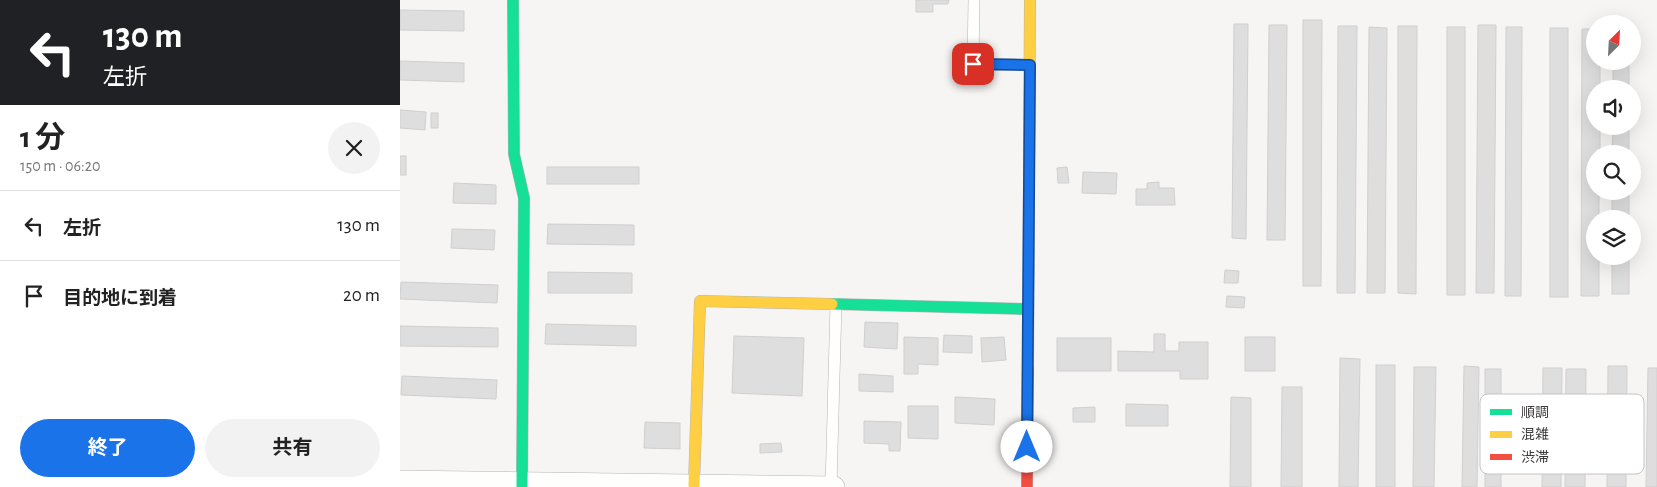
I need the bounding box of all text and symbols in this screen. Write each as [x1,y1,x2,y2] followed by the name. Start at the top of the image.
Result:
[1586,15,1641,70] north arrow
[1586,15,1641,265] map controls
[103,19,182,54] text: 130 m
[20,20,85,85] icon: left
[952,43,994,85] pin
[959,50,987,78] icon: arrive
[103,66,147,88] text: 左折
[1586,80,1641,135] button: sound
[328,122,380,174] button: close
[20,123,65,153] text: 1 分
[1586,145,1641,200] button: search
[20,158,100,174] text: 150 m · 06:20
[1586,210,1641,265] button: layers
[20,212,48,240] icon: left
[337,216,380,235] text: 130 m
[63,219,101,238] text: 左折
[20,282,48,310] icon: arrive
[343,286,380,305] text: 20 m
[63,289,177,308] text: 目的地に到着
[1480,394,1644,474] legend
[1521,406,1549,420] text: 順調
[20,419,195,477] button: 終了
[205,419,380,477] button: 共有
[1000,420,1052,472] position arrow
[1521,426,1549,442] text: 混雑
[1521,450,1549,465] text: 渋滞

